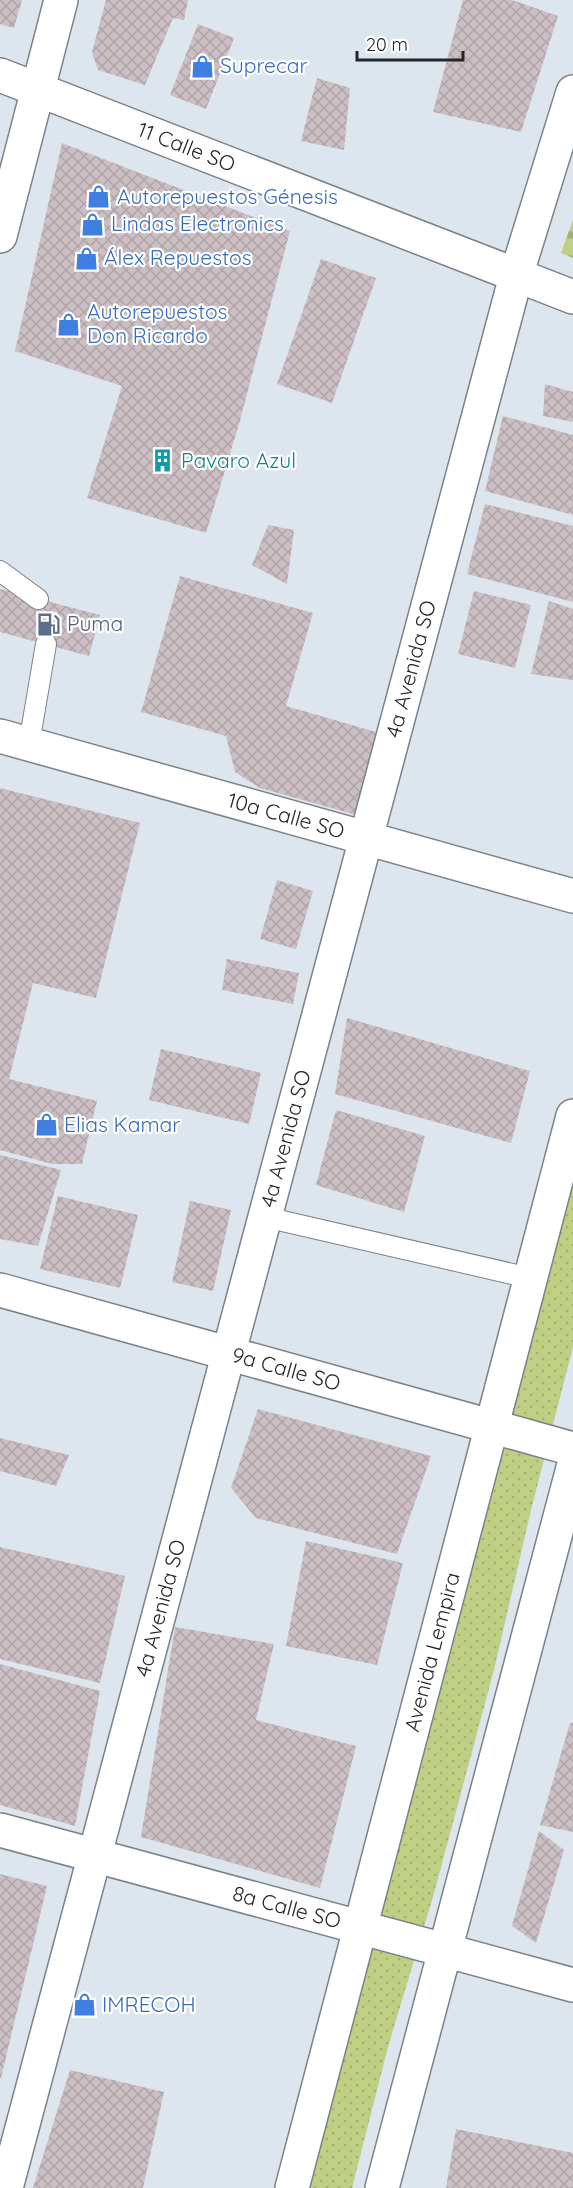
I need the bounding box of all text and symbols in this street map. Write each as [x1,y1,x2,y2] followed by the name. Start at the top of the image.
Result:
[357,24,464,62] scale bar
[366,33,408,56] text: 20 m
[220,52,308,78] place label: Suprecar
[189,53,215,79] shop icon: Suprecar
[134,116,239,177] street label: 11 Calle SO
[117,183,338,209] place label: Autorepuestos Génesis
[86,184,112,210] shop icon: Autorepuestos Génesis
[111,210,284,236] place label: Lindas Electronics
[80,211,106,237] shop icon: Lindas Electronics
[104,244,252,270] place label: Álex Repuestos
[73,245,99,271] shop icon: Álex Repuestos
[87,298,227,348] place label: Autorepuestos Don Ricardo
[56,311,82,337] shop icon: Autorepuestos Don Ricardo
[181,447,296,473] place label: Pavaro Azul
[150,448,176,474] building icon: Pavaro Azul
[379,597,441,740] street label: 4a Avenida SO
[67,610,123,636] place label: Puma
[36,611,62,637] fuel station icon: Puma
[225,786,348,844] street label: 10a Calle SO
[254,1067,316,1210] street label: 4a Avenida SO
[64,1111,180,1137] place label: Elias Kamar
[33,1112,59,1138] shop icon: Elias Kamar
[229,1341,344,1396] street label: 9a Calle SO
[129,1536,190,1680] street label: 4a Avenida SO
[398,1569,465,1734] street label: Avenida Lempira
[230,1880,344,1934] street label: 8a Calle SO
[102,1991,196,2017] place label: IMRECOH
[71,1992,97,2018] shop icon: IMRECOH

